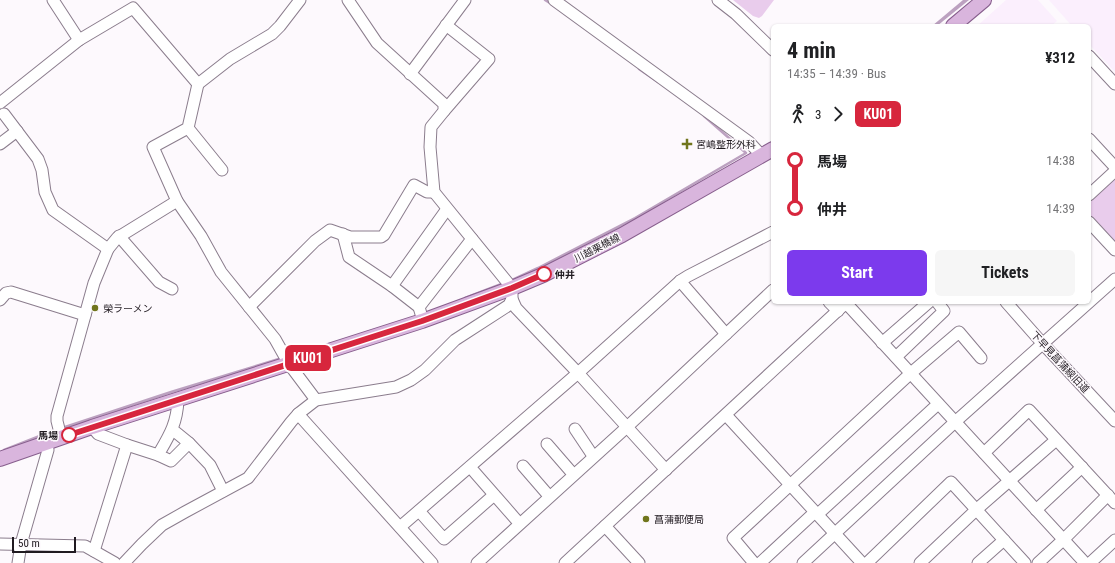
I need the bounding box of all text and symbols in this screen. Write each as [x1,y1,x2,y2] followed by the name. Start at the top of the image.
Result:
[787,38,836,63] text: 4 min
[1045,49,1075,67] text: ¥312
[787,66,886,81] text: 14:35 – 14:39 · Bus
[787,103,809,125] icon: walk
[827,103,849,125] icon: forward
[863,106,893,122] text: KU01
[815,107,821,122] text: 3
[681,138,693,150] marker: 宮嶋整形外科
[696,139,756,150] place label: 宮嶋整形外科
[817,153,847,171] text: 馬場
[1046,153,1075,168] text: 14:38
[817,201,847,219] text: 仲井
[1046,201,1075,216] text: 14:39
[572,232,622,264] street label: 川越栗橋線
[787,250,927,296] button: Start
[935,250,1075,296] button: Tickets
[536,266,552,282] marker: 仲井
[554,269,575,280] place label: 仲井
[90,303,100,313] marker: 榮ラーメン
[103,303,153,314] place label: 榮ラーメン
[1029,329,1091,395] street label: 下早見菖蒲線旧道
[280,345,336,371] line badge: KU01
[293,350,323,366] text: KU01
[61,427,77,443] marker: 馬場
[38,430,58,441] place label: 馬場
[641,514,651,524] marker: 菖蒲郵便局
[654,514,704,525] place label: 菖蒲郵便局
[12,535,76,554] scale bar
[18,537,40,550] text: 50 m

